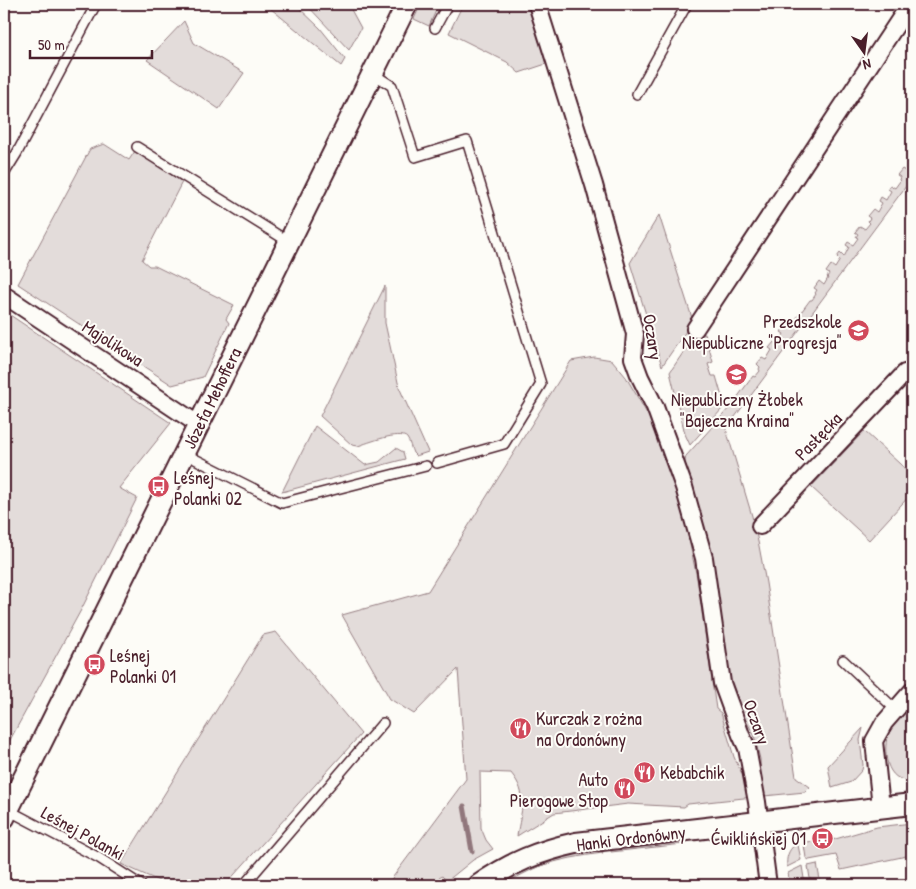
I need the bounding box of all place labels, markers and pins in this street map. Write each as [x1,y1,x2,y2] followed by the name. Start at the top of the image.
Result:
[682,309,842,355] place label: Przedszkole Niepubliczne "Progresja"
[846,319,870,343] school or university icon: Przedszkole Niepubliczne "Progresja"
[725,362,749,386] school or university icon: Niepubliczny Żłobek "Bajeczna Kraina"
[671,387,803,433] place label: Niepubliczny Żłobek "Bajeczna Kraina"
[174,465,243,511] place label: Leśnej Polanki 02
[146,475,170,499] bus stop icon: Leśnej Polanki 02
[110,643,176,689] place label: Leśnej Polanki 01
[82,653,106,677] bus stop icon: Leśnej Polanki 01
[536,706,642,752] place label: Kurczak z rożna na Ordonówny
[508,716,532,740] restaurant icon: Kurczak z rożna na Ordonówny
[632,760,656,784] restaurant icon: Kebabchik
[660,760,725,785] place label: Kebabchik
[510,767,608,813] place label: Auto Pierogowe Stop
[612,777,636,801] restaurant icon: Auto Pierogowe Stop
[711,826,806,851] place label: Ćwiklińskiej 01
[810,826,834,850] bus stop icon: Ćwiklińskiej 01

